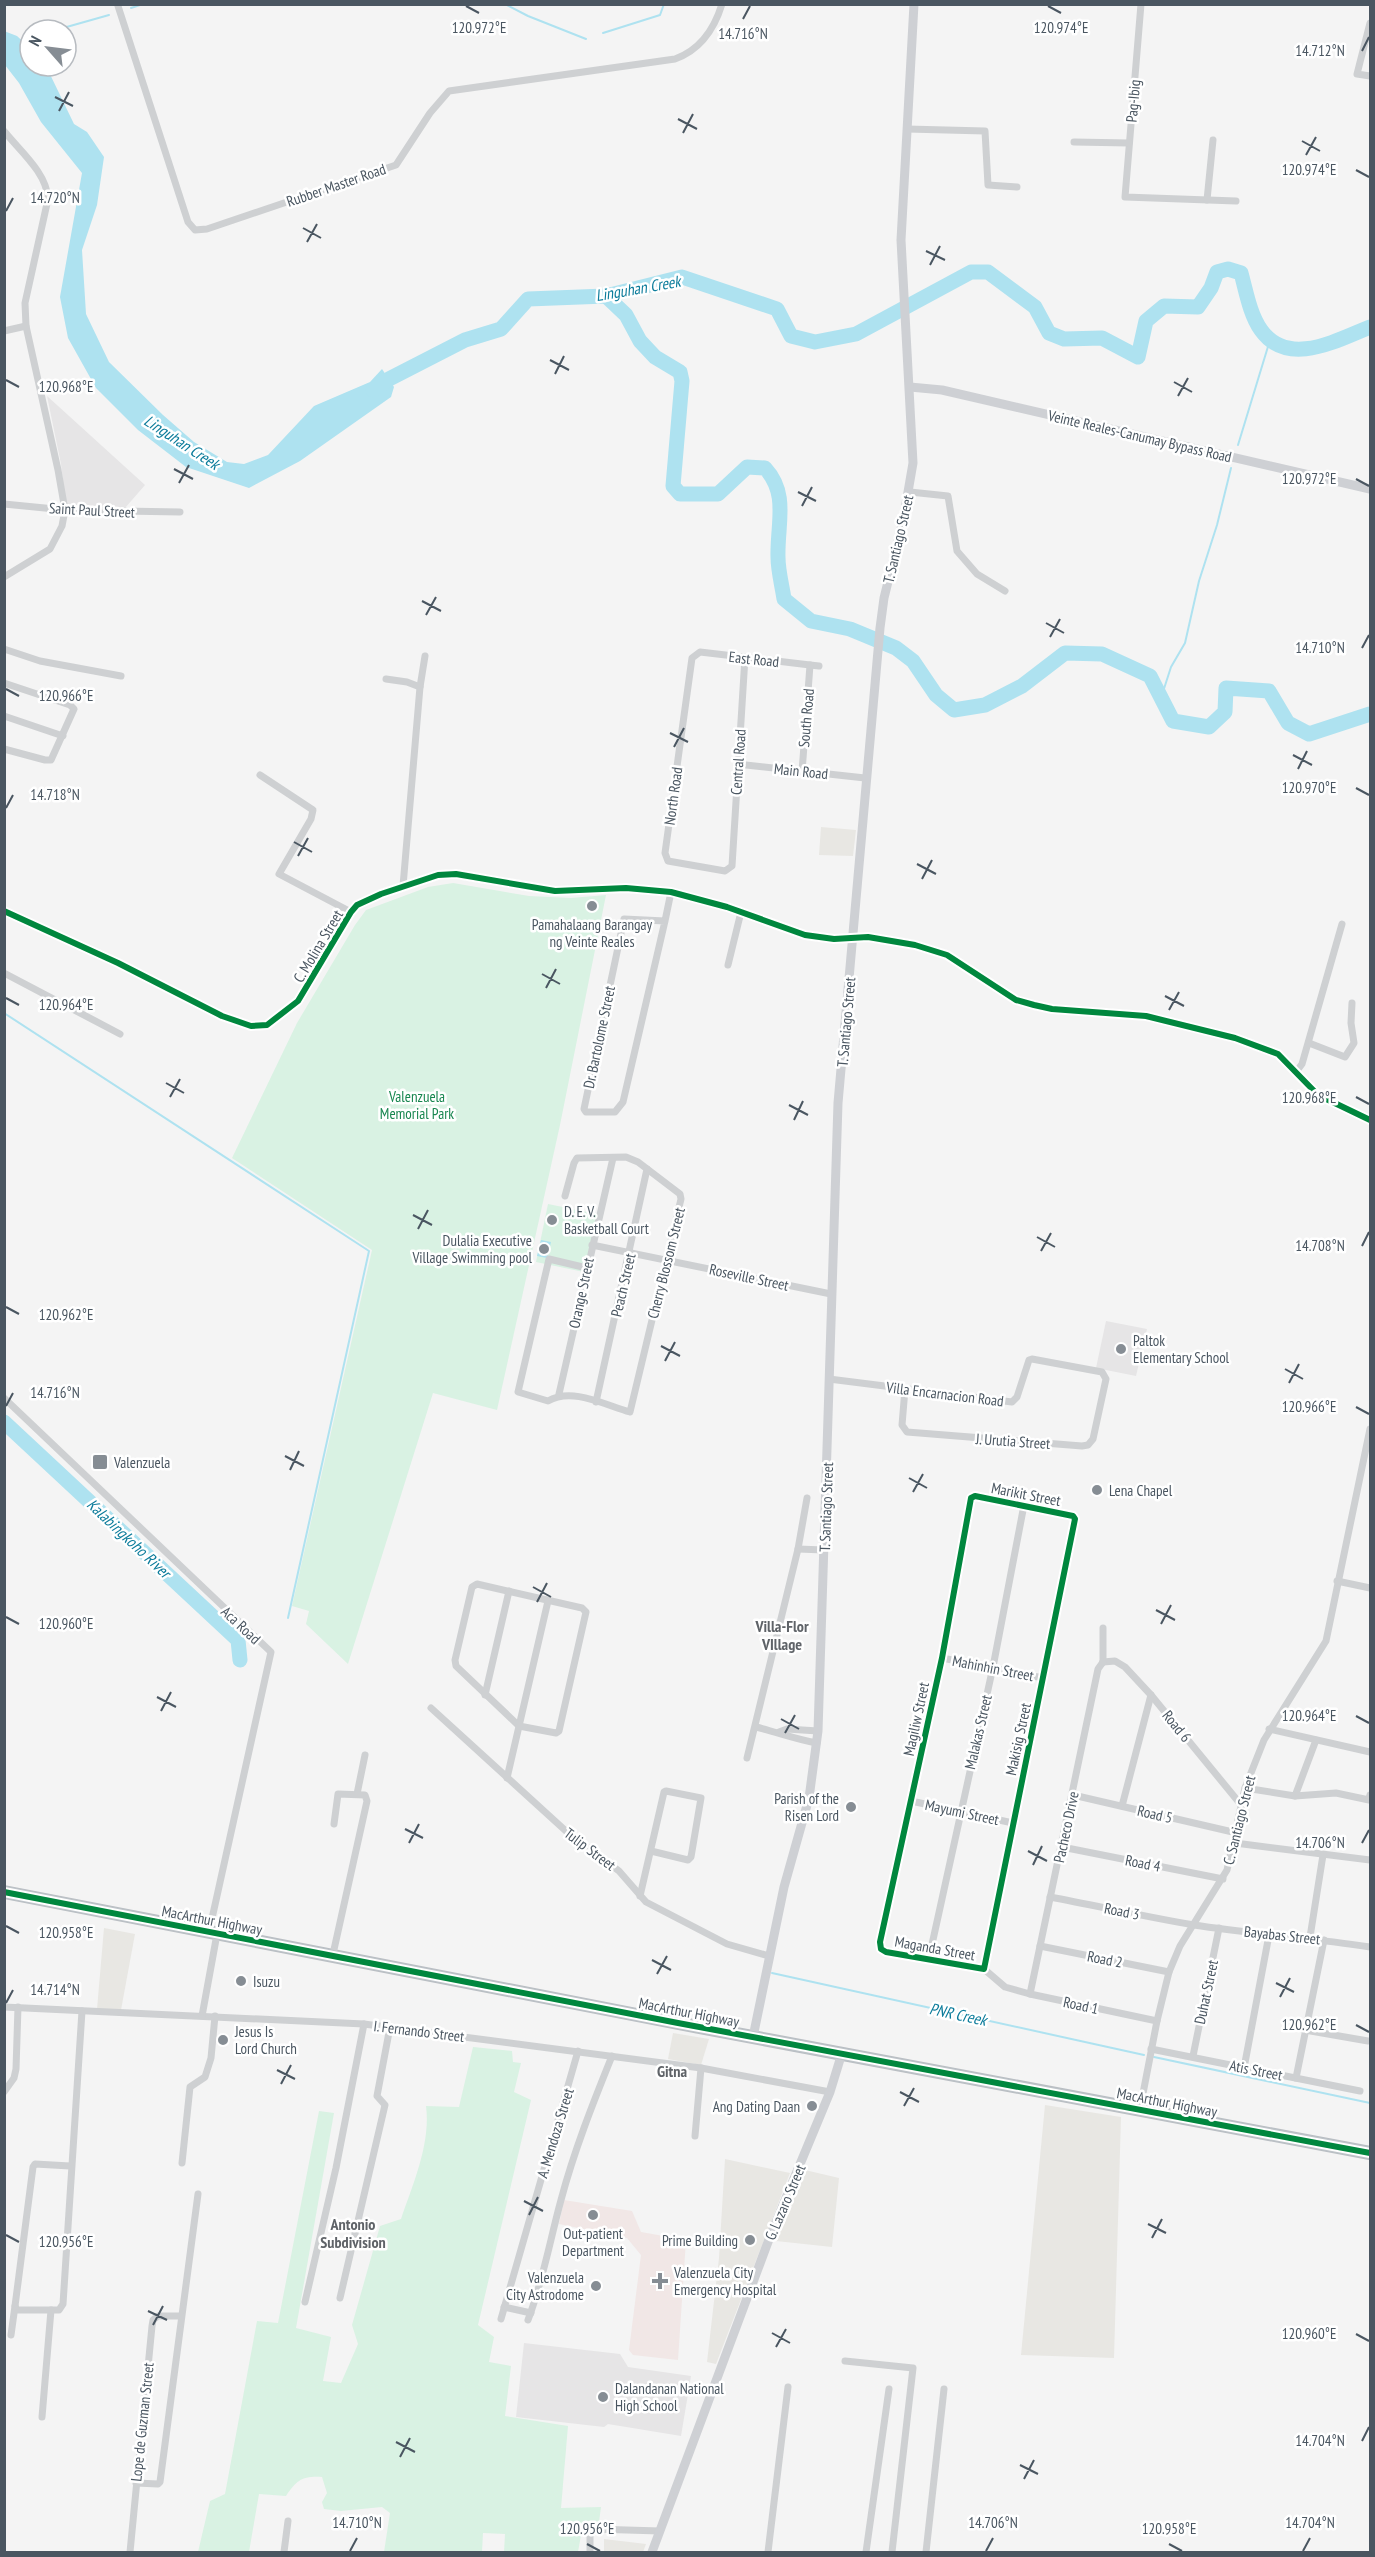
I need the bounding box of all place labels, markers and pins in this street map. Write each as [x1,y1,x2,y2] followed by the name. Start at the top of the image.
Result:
[585,899,599,913] marker: Pamahalaang Barangay ng Veinte Reales
[532,915,653,951] place label: Pamahalaang Barangay ng Veinte Reales
[564,1202,649,1238] place label: D. E. V. Basketball Court
[545,1213,559,1227] marker: D. E. V. Basketball Court
[411,1231,532,1267] place label: Dulalia Executive Village Swimming pool
[537,1242,551,1256] marker: Dulalia Executive Village Swimming pool
[1133,1331,1230,1367] place label: Paltok Elementary School
[1114,1342,1128,1356] marker: Paltok Elementary School
[91,1453,109,1471] marker: Valenzuela
[113,1453,170,1472] place label: Valenzuela
[1109,1481,1173,1500] place label: Lena Chapel
[1090,1483,1104,1497] marker: Lena Chapel
[774,1789,839,1825] place label: Parish of the Risen Lord
[844,1800,858,1814] marker: Parish of the Risen Lord
[253,1972,280,1991] place label: Isuzu
[234,1974,248,1988] marker: Isuzu
[234,2022,297,2058] place label: Jesus Is Lord Church
[216,2033,230,2047] marker: Jesus Is Lord Church
[713,2097,800,2116] place label: Ang Dating Daan
[805,2099,819,2113] marker: Ang Dating Daan
[586,2208,600,2222] marker: Out-patient Department
[562,2224,624,2260] place label: Out-patient Department
[662,2231,738,2250] place label: Prime Building
[743,2233,757,2247] marker: Prime Building
[673,2263,777,2299] place label: Valenzuela City Emergency Hospital
[506,2268,584,2304] place label: Valenzuela City Astrodome
[651,2272,669,2290] marker: Valenzuela City Emergency Hospital
[589,2279,603,2293] marker: Valenzuela City Astrodome
[615,2379,724,2415] place label: Dalandanan National High School
[596,2390,610,2404] marker: Dalandanan National High School

